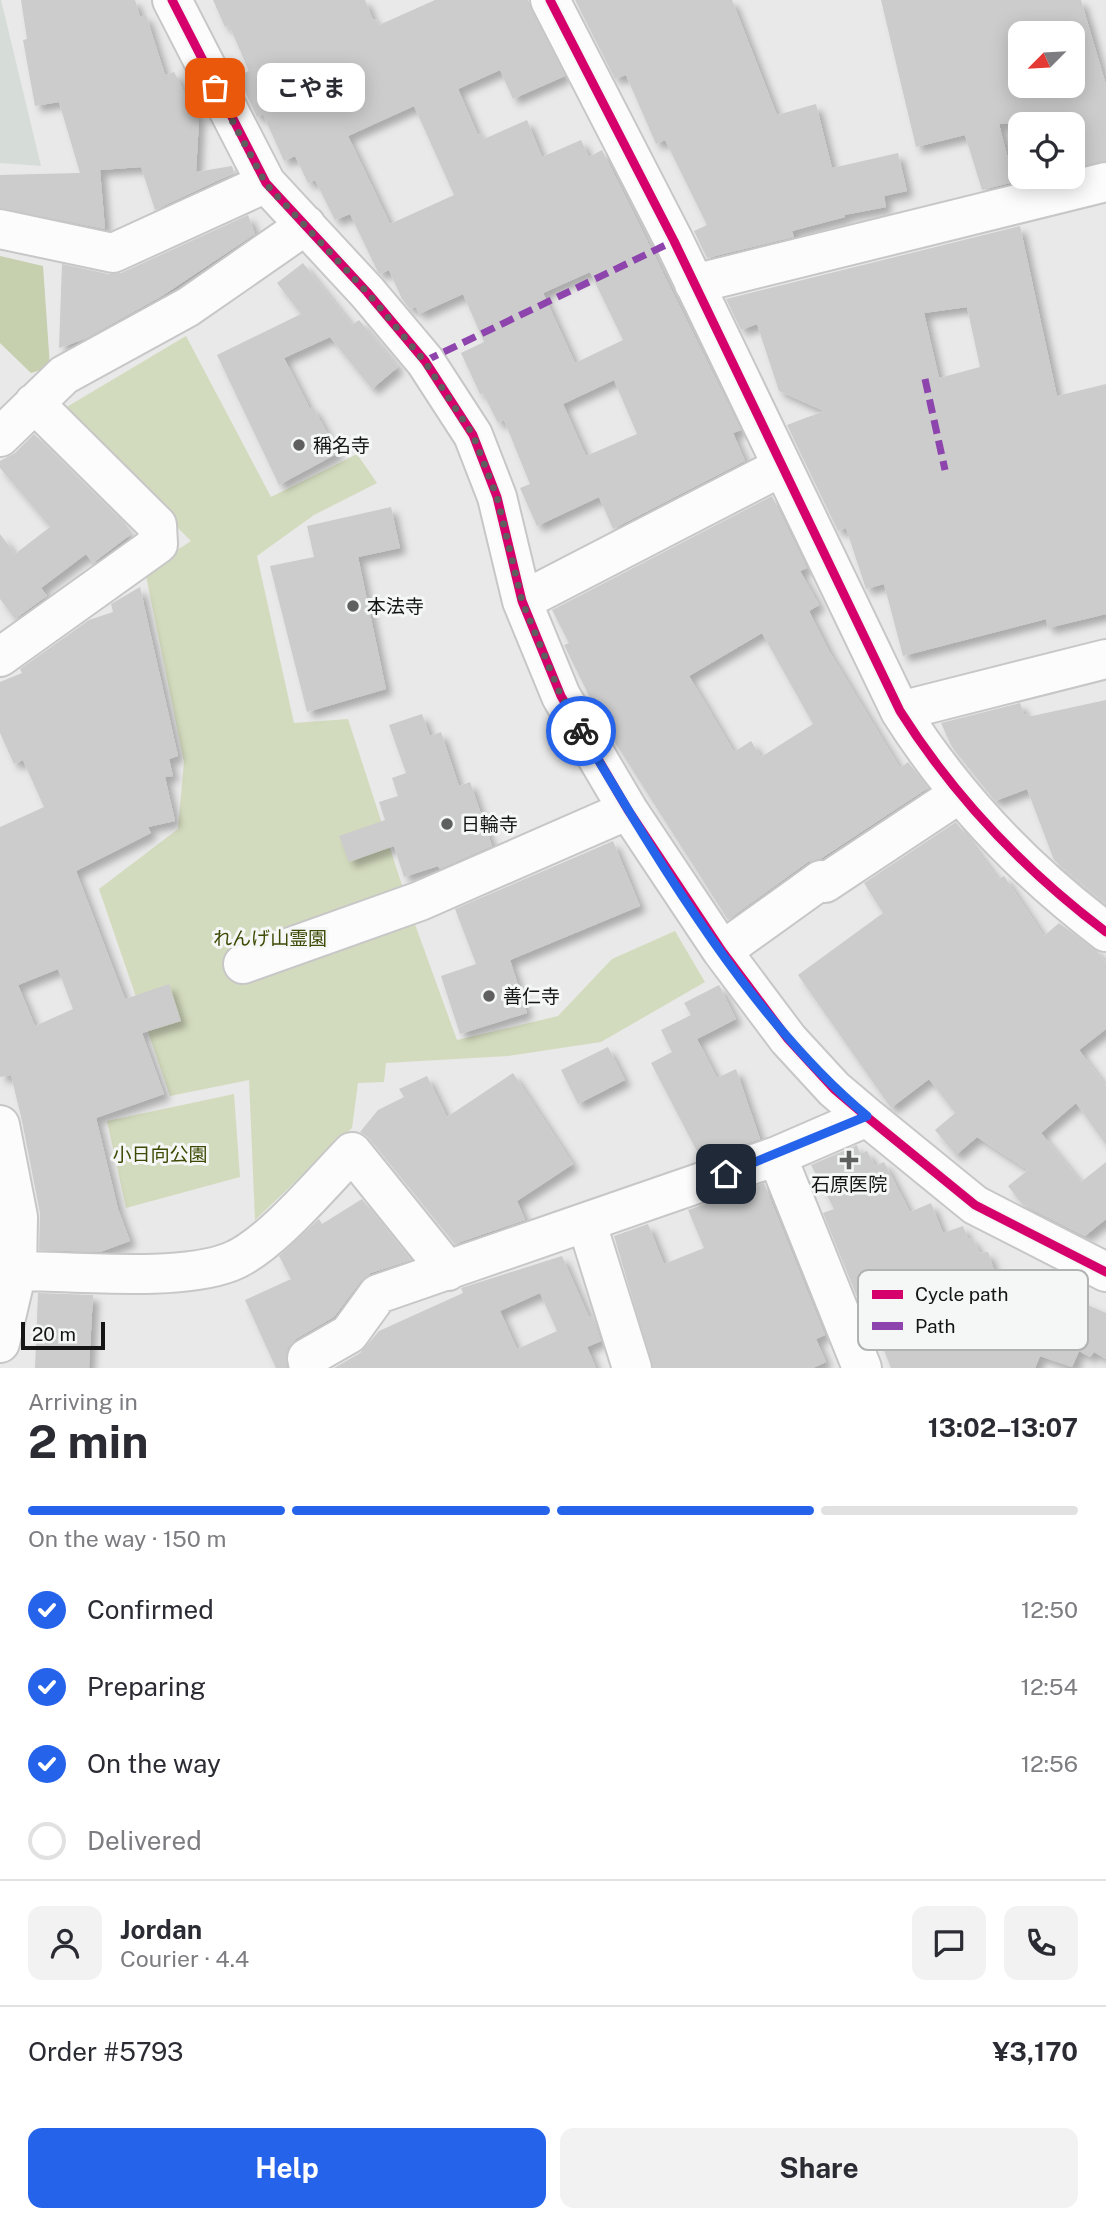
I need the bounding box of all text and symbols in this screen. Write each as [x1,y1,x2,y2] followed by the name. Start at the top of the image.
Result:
[1008,21,1085,98] north arrow
[1008,21,1085,189] map controls
[185,58,245,118] pin
[257,64,366,112] callout: こやま
[196,69,234,107] icon: bag
[277,74,346,101] text: こやま
[1008,112,1085,189] button: locate
[313,434,370,456] place label: 稱名寺
[291,437,307,453] marker: 稱名寺
[367,595,424,617] place label: 本法寺
[345,598,361,614] marker: 本法寺
[546,696,616,766] courier
[562,712,600,750] icon: bike
[461,813,518,835] place label: 日輪寺
[439,816,455,832] marker: 日輪寺
[213,927,327,949] park label: れんげ山霊園
[503,985,560,1007] place label: 善仁寺
[481,988,497,1004] marker: 善仁寺
[112,1143,208,1165] park label: 小日向公園
[696,1144,756,1204] pin
[839,1150,859,1170] marker: 石原医院
[707,1155,745,1193] icon: home
[811,1173,887,1195] place label: 石原医院
[858,1270,1088,1350] legend
[915,1283,1008,1305] text: Cycle path
[915,1315,955,1337] text: Path
[21,1319,105,1351] scale bar
[32,1323,76,1345] text: 20 m
[28,1388,138,1415] text: Arriving in
[928,1412,1078,1443] text: 13:02–13:07
[28,1414,148,1468] text: 2 min
[28,1525,226,1552] text: On the way · 150 m
[28,1591,66,1629] icon: check
[87,1594,214,1625] text: Confirmed
[1021,1596,1078,1623] text: 12:50
[28,1668,66,1706] icon: check
[87,1671,206,1702] text: Preparing
[1021,1673,1078,1700] text: 12:54
[28,1745,66,1783] icon: check
[87,1748,221,1779] text: On the way
[1021,1750,1078,1777] text: 12:56
[87,1825,202,1856] text: Delivered
[28,1906,102,1980] button: person
[912,1906,986,1980] button: chat
[1004,1906,1078,1980] button: phone
[120,1914,202,1945] text: Jordan
[120,1945,249,1972] text: Courier · 4.4
[28,2036,183,2067] text: Order #5793
[992,2036,1078,2067] text: ¥3,170
[28,2128,546,2208] button: Help
[560,2128,1078,2208] button: Share

